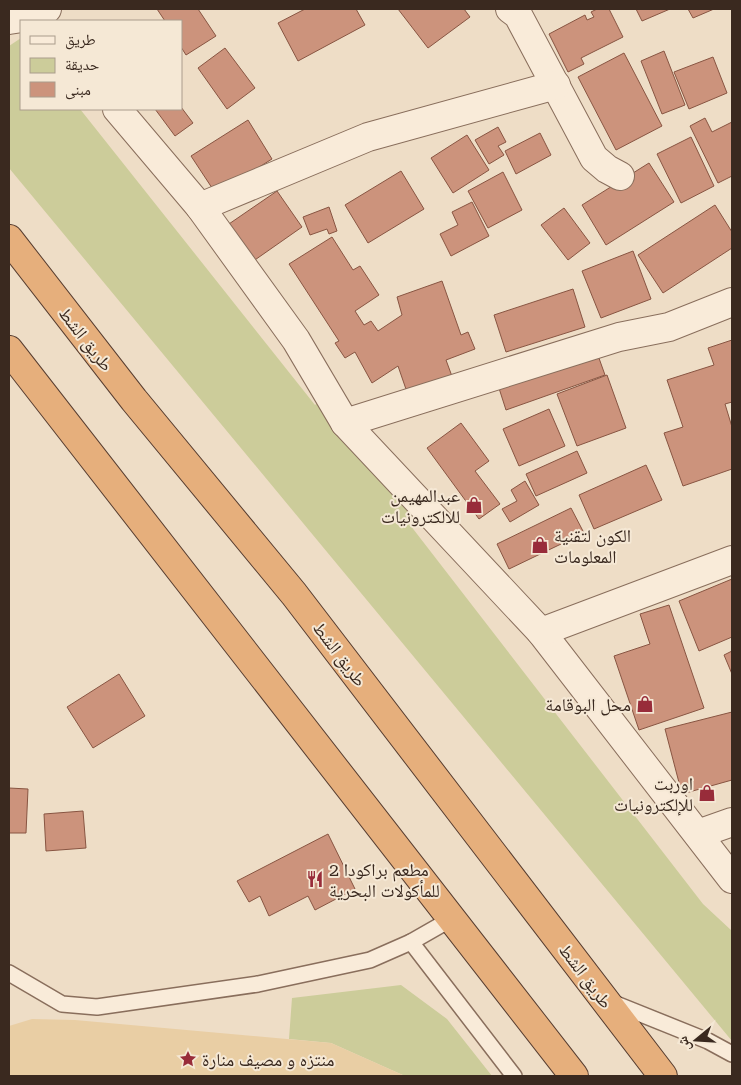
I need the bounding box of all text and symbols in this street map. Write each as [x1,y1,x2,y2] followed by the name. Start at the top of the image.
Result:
[20,20,182,110] legend
[65,31,96,50] text: طريق
[65,56,100,74] text: حديقة
[65,81,91,100] text: مبنى
[54,303,117,376] street label: طريق الشط
[381,485,460,527] place label: عبدالمهيمن للالكترونيات
[464,495,484,515] shop icon: عبدالمهيمن للالكترونيات
[554,525,631,567] place label: الكون لتقنية المعلومات
[530,535,550,555] shop icon: الكون لتقنية المعلومات
[308,618,371,691] street label: طريق الشط
[545,694,631,716] place label: محل البوقامة
[635,694,655,714] shop icon: محل البوقامة
[614,773,693,816] place label: اوربت للإلكترونيات
[697,783,717,803] shop icon: اوربت للإلكترونيات
[329,859,440,901] place label: مطعم براكودا 2 للمأكولات البحرية
[305,869,325,889] restaurant icon: مطعم براكودا 2 للمأكولات البحرية
[554,940,617,1013] street label: طريق الشط
[671,1015,721,1065] north arrow
[674,1034,694,1054] text: ش
[178,1049,198,1069] place icon: منتزه و مصيف منارة
[202,1049,334,1070] place label: منتزه و مصيف منارة

